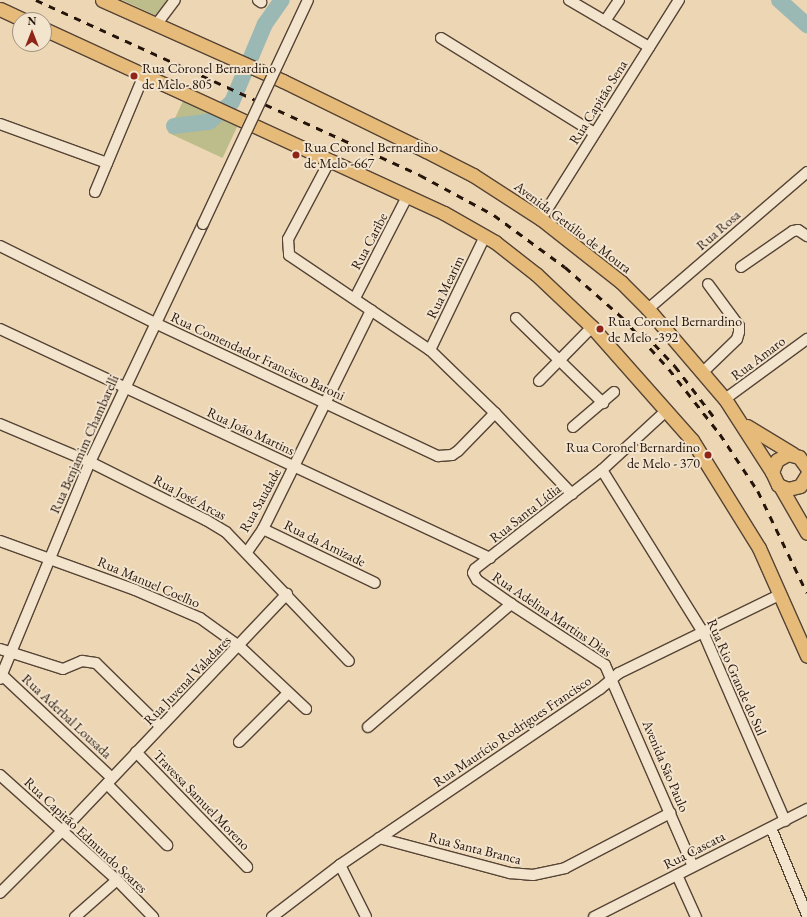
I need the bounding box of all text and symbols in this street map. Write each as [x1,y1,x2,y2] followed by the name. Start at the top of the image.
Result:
[12,12,52,52] north arrow
[28,14,36,28] text: N
[565,57,631,147] street label: Rua Capitão Sena
[142,60,276,92] place label: Rua Coronel Bernardino de Melo- 805
[129,71,139,81] marker: Rua Coronel Bernardino de Melo- 805
[304,139,438,172] place label: Rua Coronel Bernardino de Melo -667
[291,150,301,160] marker: Rua Coronel Bernardino de Melo -667
[511,177,635,277] street label: Avenida Getúlio de Moura
[693,206,743,254] street label: Rua Rosa
[347,210,391,272] street label: Rua Caribe
[423,253,467,321] street label: Rua Mearim
[168,308,348,404] street label: Rua Comendador Francisco Baroni
[608,313,742,346] place label: Rua Coronel Bernardino de Melo -392
[595,324,605,334] marker: Rua Coronel Bernardino de Melo -392
[728,332,788,384] street label: Rua Amaro
[46,372,122,516] street label: Rua Benjamim Chambarelli
[204,403,298,459] street label: Rua João Martins
[566,439,700,472] place label: Rua Coronel Bernardino de Melo - 370
[703,450,713,460] marker: Rua Coronel Bernardino de Melo - 370
[236,465,284,535] street label: Rua Saudade
[151,471,229,523] street label: Rua José Arcas
[486,480,564,546] street label: Rua Santa Lídia
[281,516,369,570] street label: Rua da Amizade
[95,553,203,611] street label: Rua Manuel Coelho
[489,568,615,660] street label: Rua Adelina Martins Dias
[704,616,770,738] street label: Rua Rio Grande do Sul
[140,632,234,728] street label: Rua Juvenal Valadares
[19,670,115,762] street label: Rua Aderbal Lousada
[430,672,594,790] street label: Rua Maurício Rodrigues Francisco
[639,717,693,815] street label: Avenida São Paulo
[150,747,254,853] street label: Travessa Samuel Moreno
[21,774,151,896] street label: Rua Capitão Edmundo Soares
[660,827,728,873] street label: Rua Cascata
[427,828,523,868] street label: Rua Santa Branca

